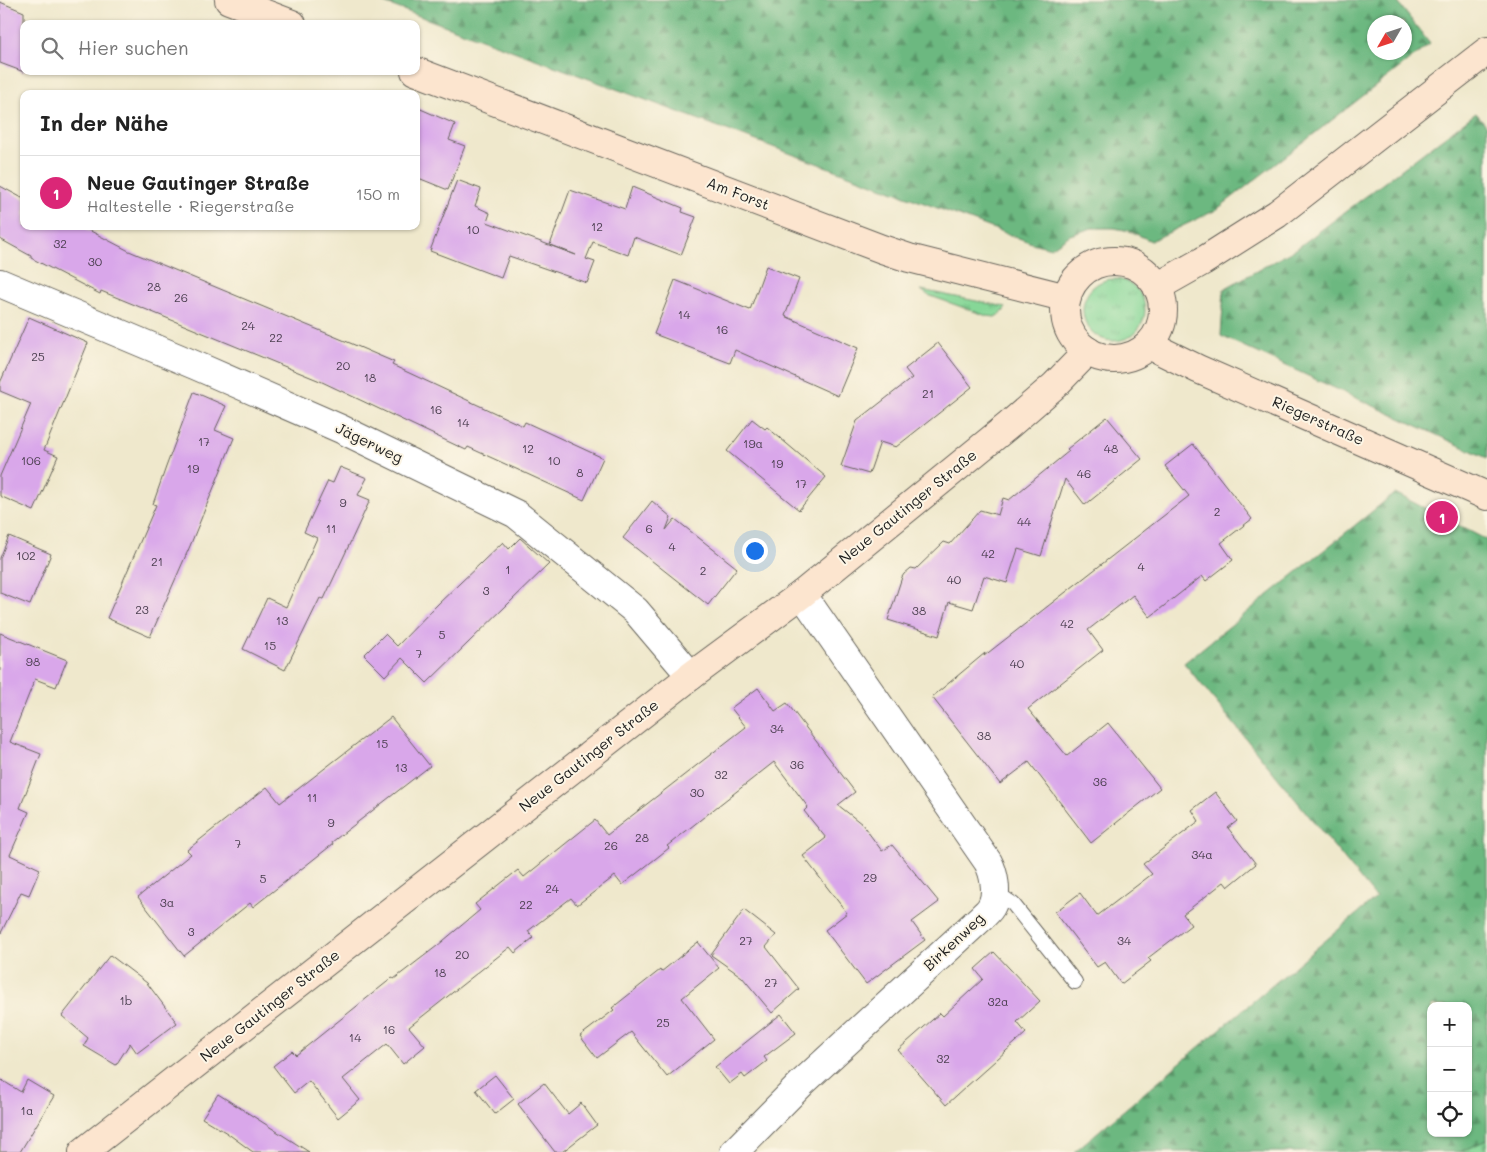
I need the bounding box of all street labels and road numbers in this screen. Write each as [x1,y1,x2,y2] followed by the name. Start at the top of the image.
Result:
[704,172,773,214] street label: Am Forst
[1269,391,1368,449] street label: Riegerstraße
[332,417,407,467] street label: Jägerweg
[834,444,980,568] street label: Neue Gautinger Straße
[515,694,662,816] street label: Neue Gautinger Straße
[918,908,988,975] street label: Birkenweg
[196,944,343,1066] street label: Neue Gautinger Straße

